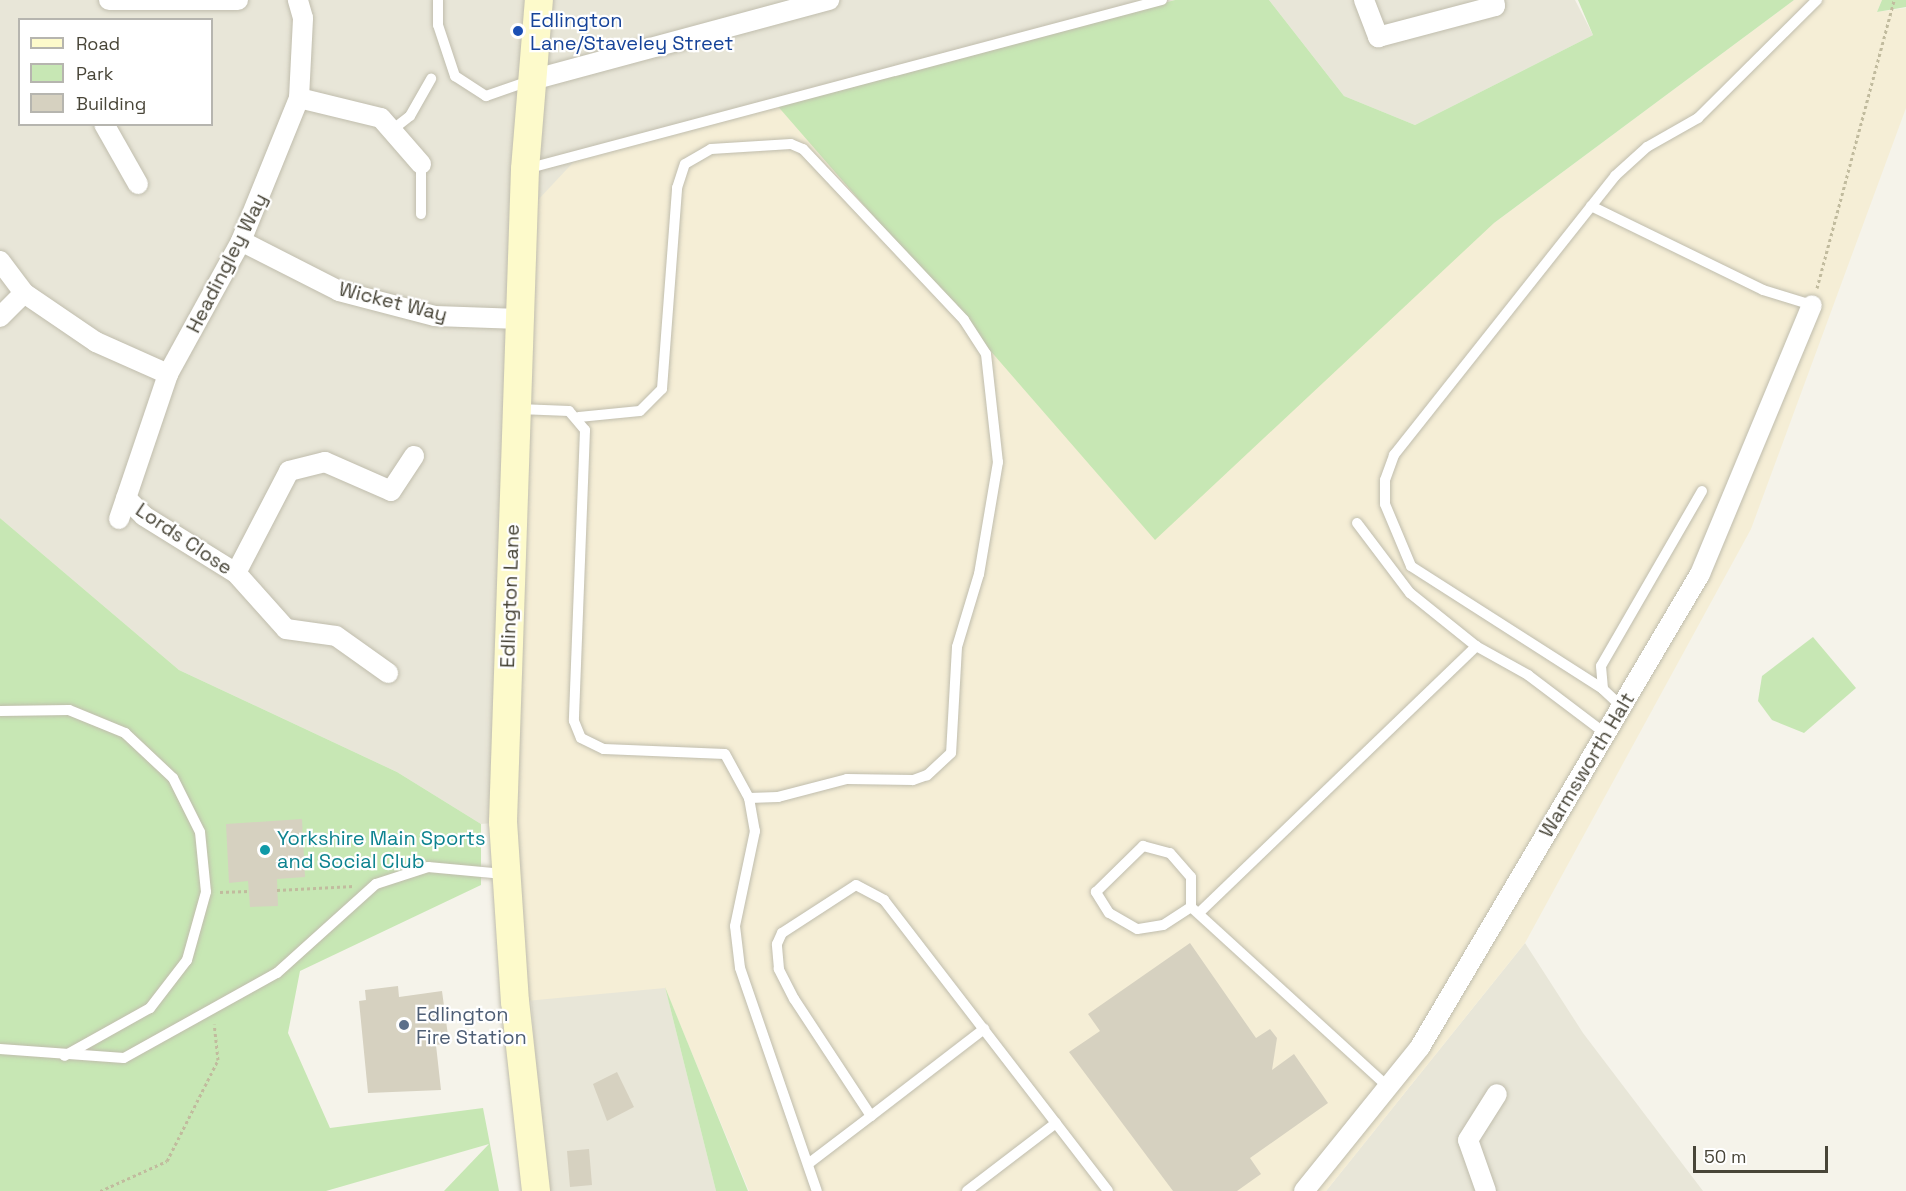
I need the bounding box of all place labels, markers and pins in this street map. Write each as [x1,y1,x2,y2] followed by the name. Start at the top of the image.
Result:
[530,8,733,55] place label: Edlington Lane/Staveley Street
[511,24,525,38] marker: Edlington Lane/Staveley Street
[277,826,486,873] place label: Yorkshire Main Sports and Social Club
[258,843,272,857] marker: Yorkshire Main Sports and Social Club
[416,1002,527,1049] place label: Edlington Fire Station
[397,1018,411,1032] marker: Edlington Fire Station

